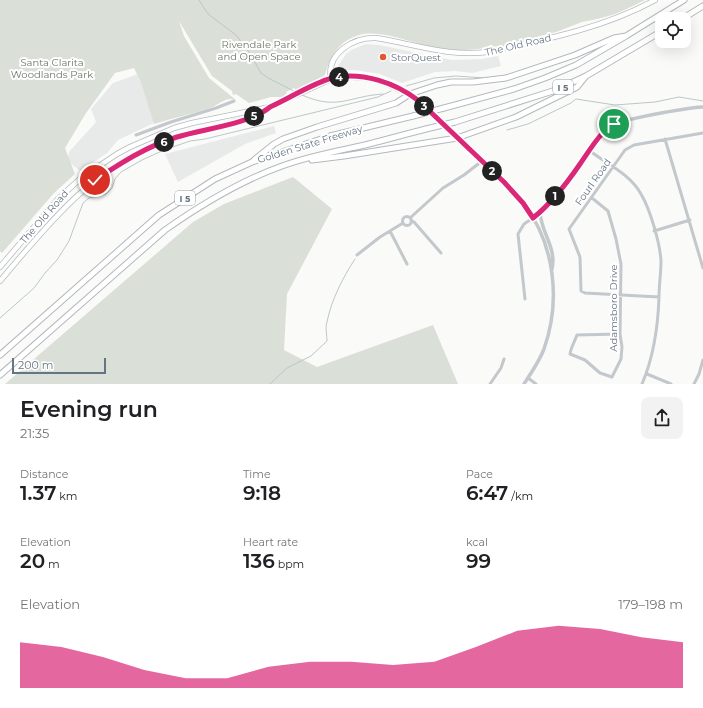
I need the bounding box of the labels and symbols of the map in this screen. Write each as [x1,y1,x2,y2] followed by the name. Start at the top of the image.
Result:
[484,31,552,59] street label: The Old Road
[217,38,301,63] park label: Rivendale Park and Open Space
[391,51,441,64] place label: StorQuest
[378,52,388,62] marker: StorQuest
[11,56,93,81] park label: Santa Clarita Woodlands Park
[329,67,349,87] pin: 4
[553,80,573,94] road number: I 5
[414,96,434,116] pin: 3
[244,106,264,126] pin: 5
[597,107,631,141] pin
[256,122,365,166] street label: Golden State Freeway
[154,132,174,152] pin: 6
[572,156,614,208] street label: Fourl Road
[482,161,502,181] pin: 2
[78,163,112,197] pin
[545,186,565,206] pin: 1
[17,187,71,247] street label: The Old Road
[175,191,195,205] road number: I 5
[607,264,620,352] street label: Adamsboro Drive
[12,356,106,375] scale bar

